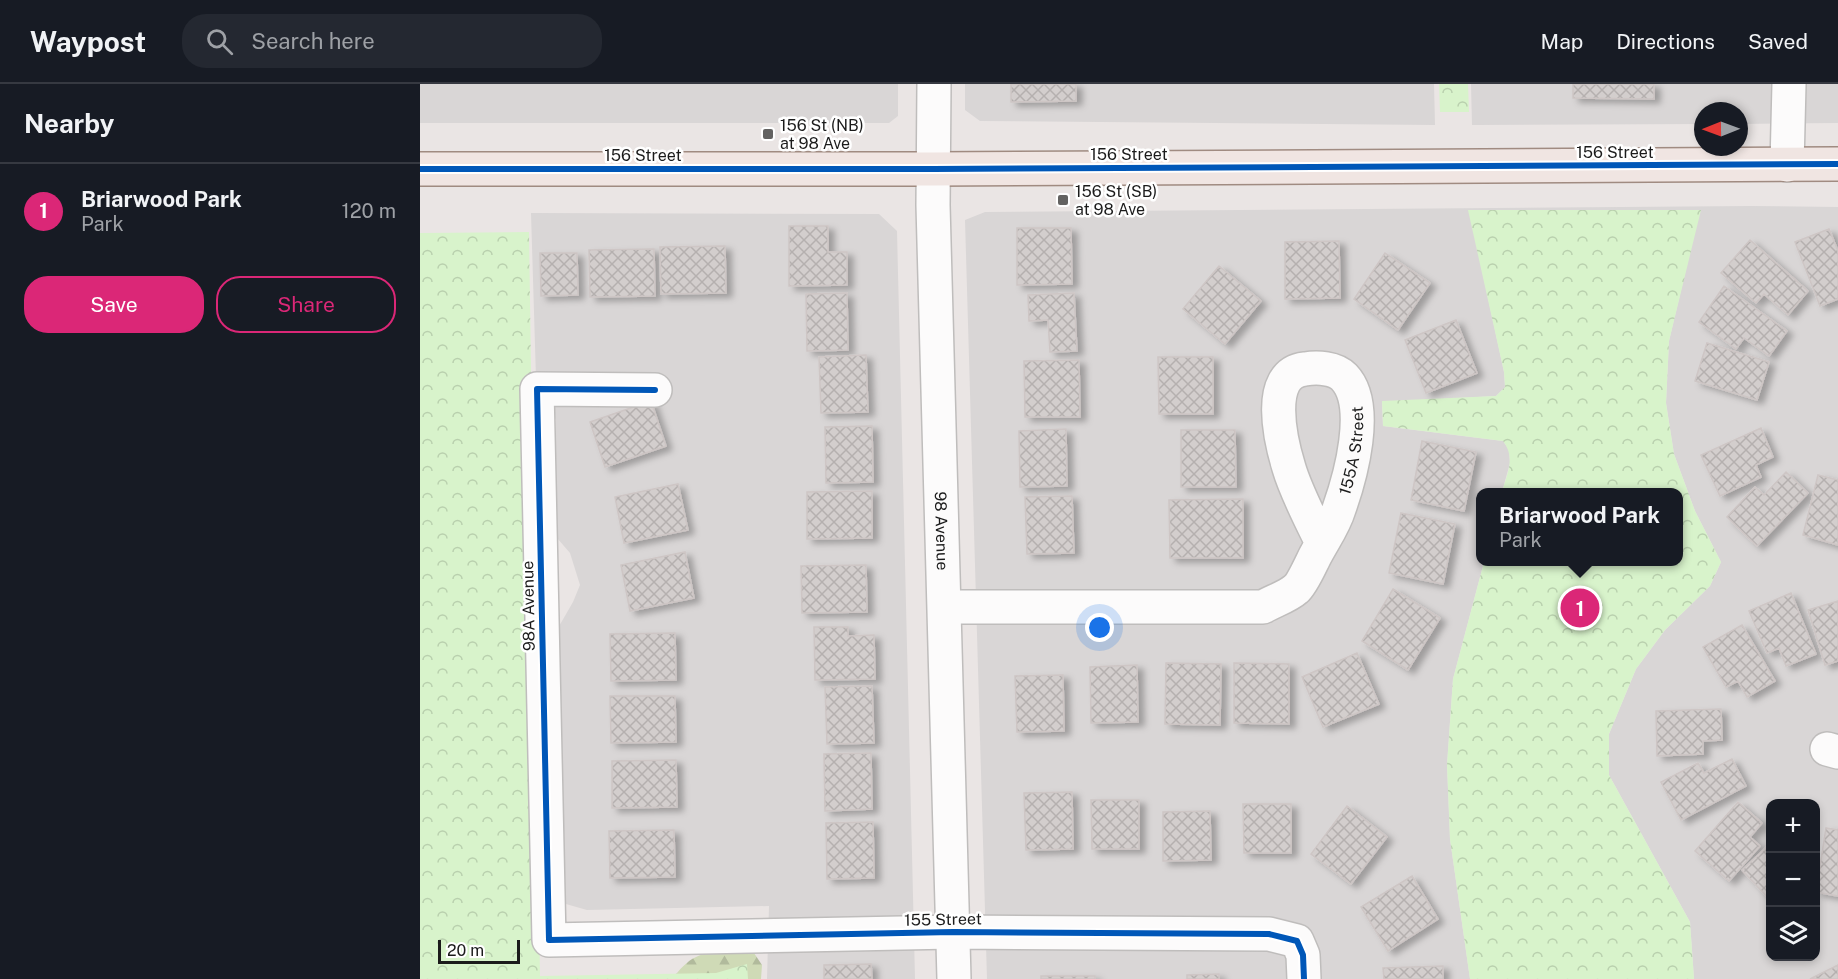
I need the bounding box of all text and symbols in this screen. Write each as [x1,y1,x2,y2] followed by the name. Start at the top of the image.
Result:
[182,14,602,68] search box
[30,25,146,58] text: Waypost
[203,25,236,58] icon: search
[251,28,375,54] text: Search here
[1541,29,1583,54] text: Map
[1616,29,1715,54] text: Directions
[1748,29,1808,54] text: Saved
[1694,102,1748,156] north arrow
[24,108,114,139] text: Nearby
[780,116,864,153] place label: 156 St (NB) at 98 Ave
[761,127,775,141] marker: 156 St (NB) at 98 Ave
[1576,143,1654,162] street label: 156 Street
[1090,145,1168,164] street label: 156 Street
[604,146,682,165] street label: 156 Street
[1075,182,1157,219] place label: 156 St (SB) at 98 Ave
[81,186,242,212] text: Briarwood Park
[1056,193,1070,207] marker: 156 St (SB) at 98 Ave
[39,199,48,223] text: 1
[342,199,396,223] text: 120 m
[81,212,124,236] text: Park
[24,276,204,333] button: Save
[216,276,396,333] button: Share
[1335,405,1367,497] street label: 155A Street
[1476,488,1683,566] popup
[931,491,952,571] street label: 98 Avenue
[1499,502,1660,528] text: Briarwood Park
[1499,528,1542,552] text: Park
[518,561,539,651] street label: 98A Avenue
[1560,586,1600,630] pin: 1
[1085,613,1114,642] your location
[1766,799,1820,961] map controls
[1766,799,1820,853] button: +
[1766,853,1820,907] button: −
[1766,907,1820,961] button: layers
[904,909,982,930] street label: 155 Street
[438,937,520,964] scale bar
[447,941,484,960] text: 20 m

